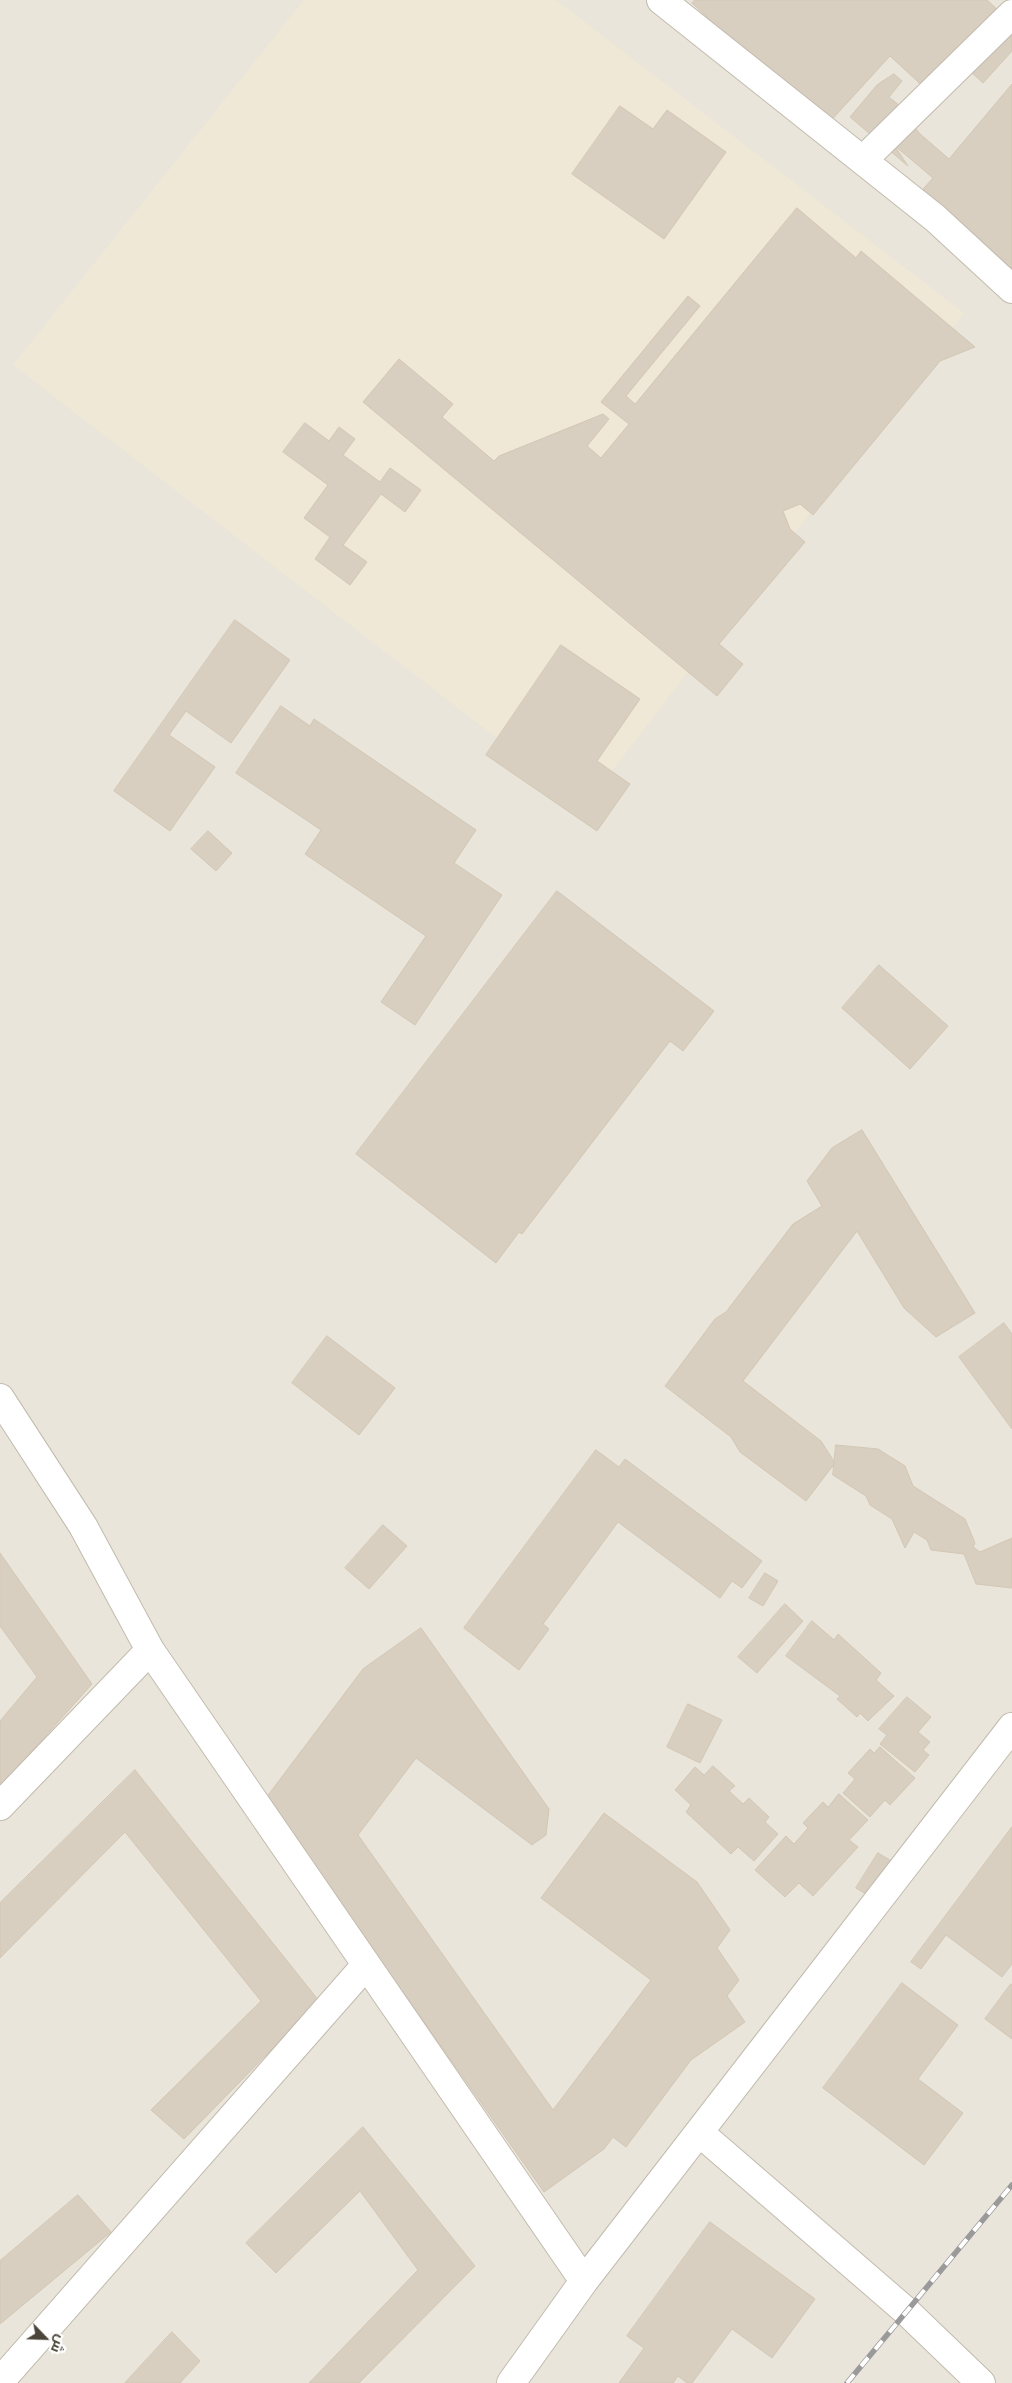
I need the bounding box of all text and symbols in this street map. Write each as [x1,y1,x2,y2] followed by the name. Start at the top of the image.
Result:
[20,2313,70,2363] north arrow
[48,2333,71,2356] text: ش

